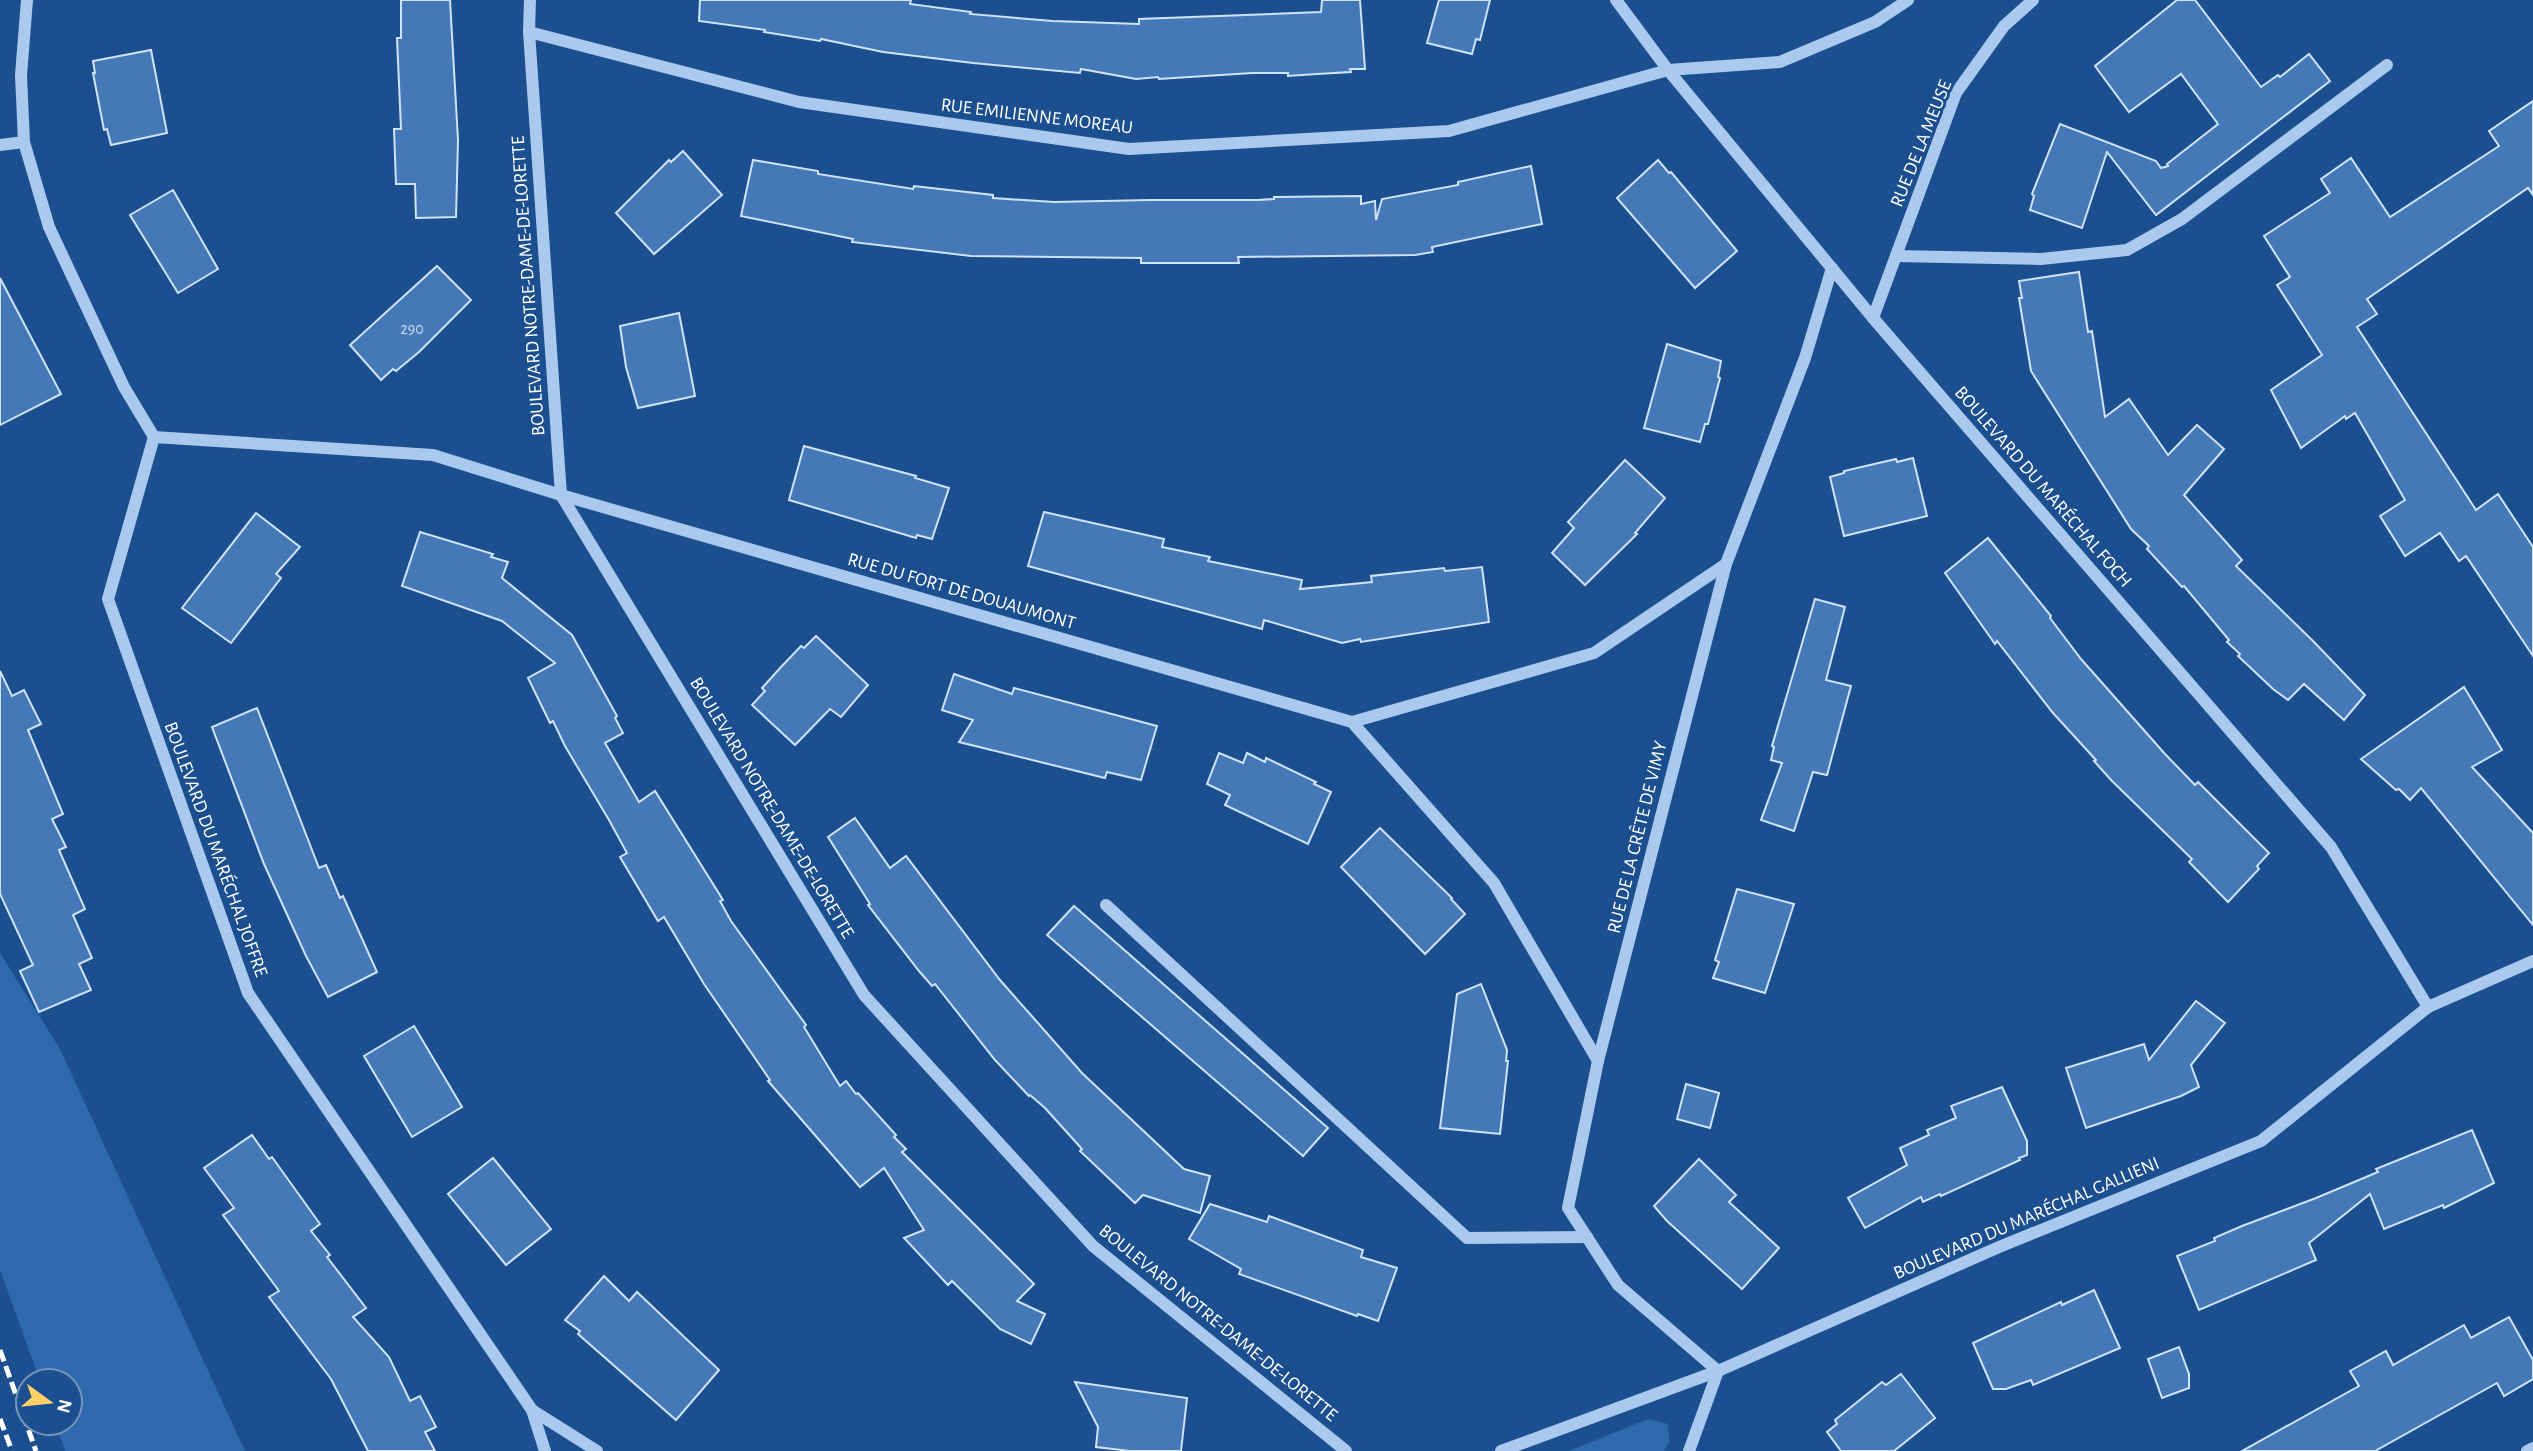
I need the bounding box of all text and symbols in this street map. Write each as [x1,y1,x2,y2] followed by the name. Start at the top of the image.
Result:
[1887,77,1956,210] street label: RUE DE LA MEUSE
[940,95,1134,138] street label: RUE EMILIENNE MOREAU
[509,135,548,437] street label: BOULEVARD NOTRE-DAME-DE-LORETTE
[400,321,424,337] house number: 290
[1951,382,2137,591] street label: BOULEVARD DU MARÉCHAL FOCH
[845,550,1078,633] street label: RUE DU FORT DE DOUAUMONT
[686,674,857,942] street label: BOULEVARD NOTRE-DAME-DE-LORETTE
[161,719,273,980] street label: BOULEVARD DU MARÉCHAL JOFFRE
[1602,739,1671,935] street label: RUE DE LA CRÊTE DE VIMY
[1890,1152,2162,1283] street label: BOULEVARD DU MARÉCHAL GALLIENI
[1095,1221,1341,1425] street label: BOULEVARD NOTRE-DAME-DE-LORETTE
[14,1367,84,1437] north arrow
[53,1397,75,1415] text: N

